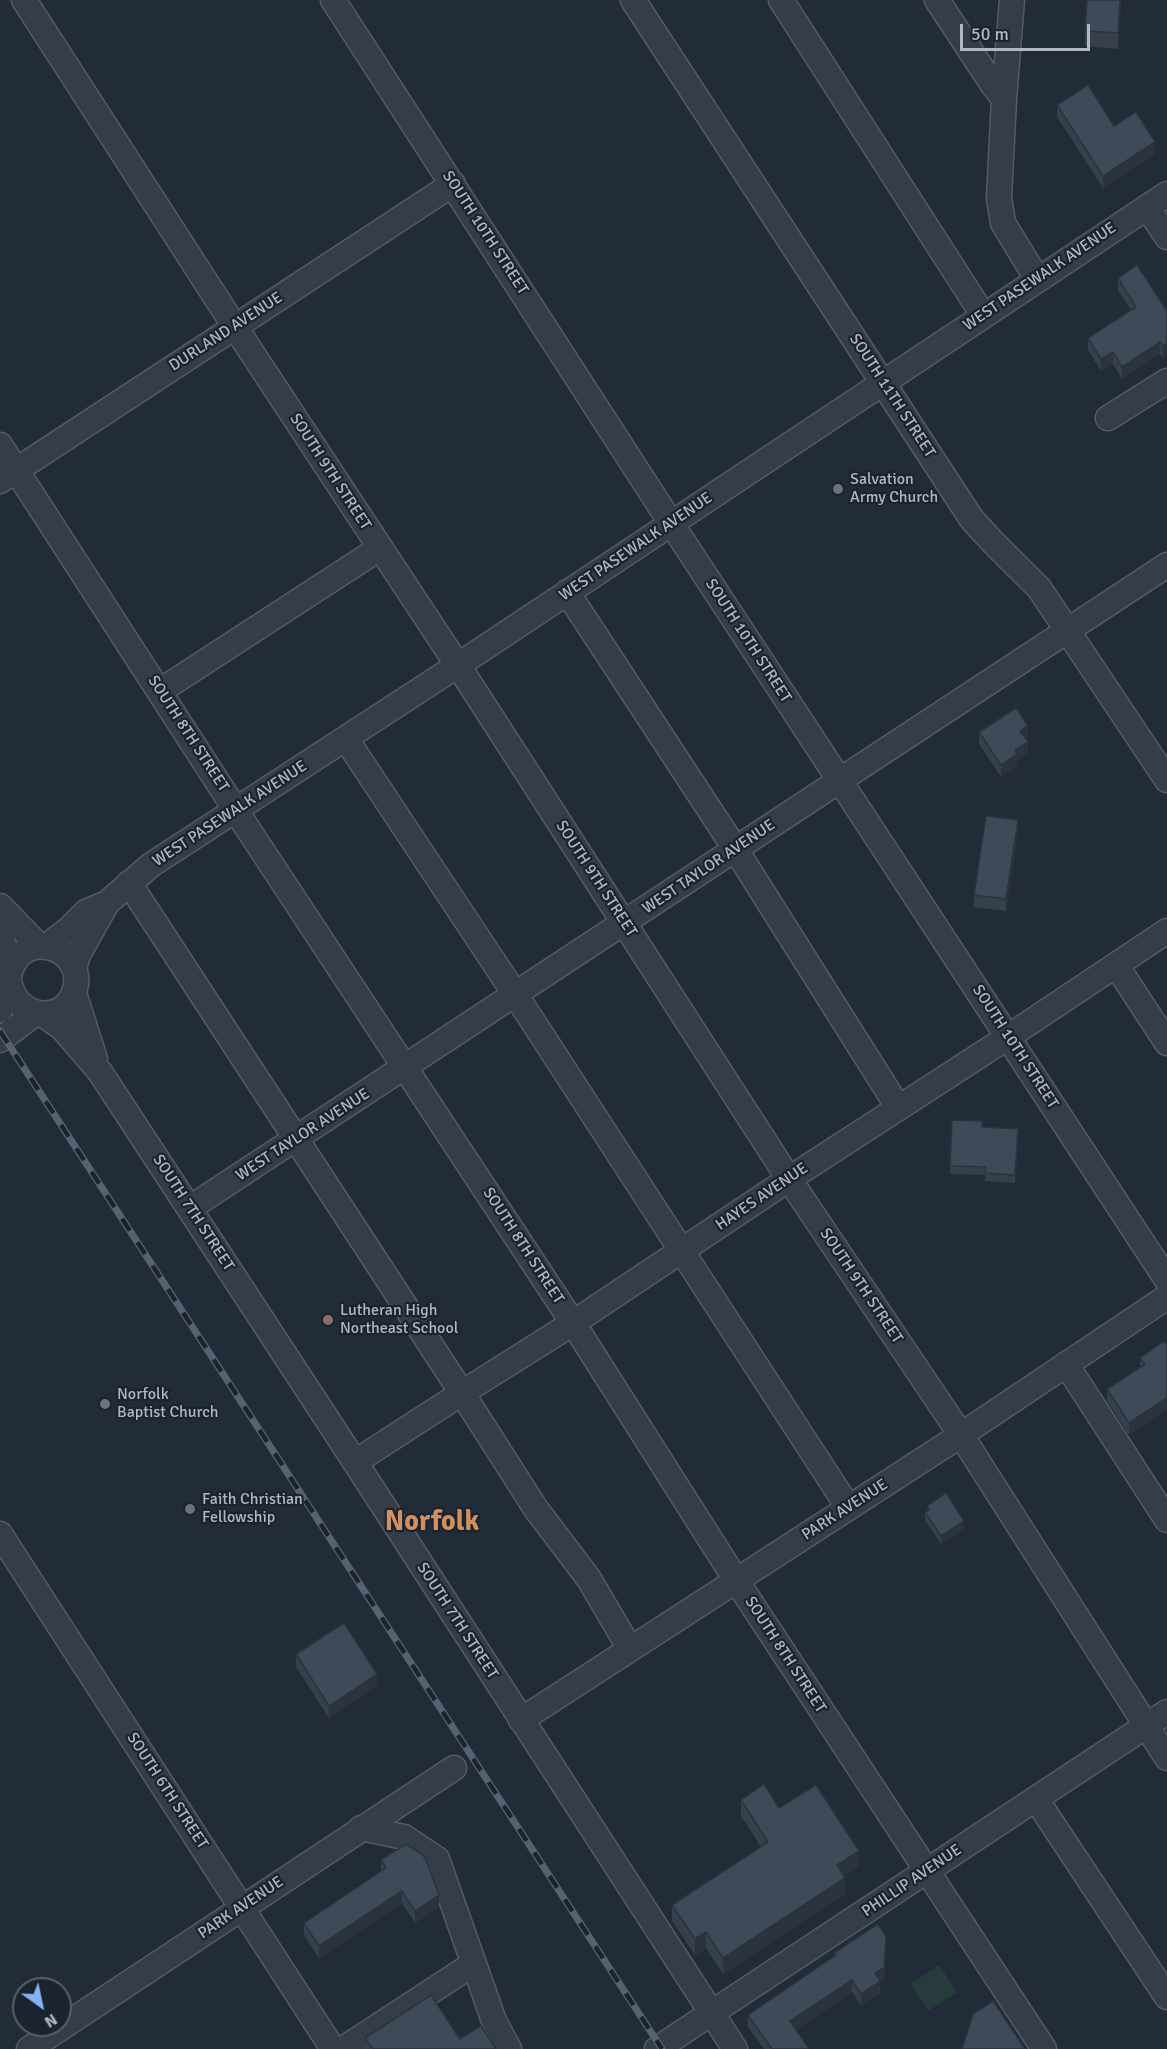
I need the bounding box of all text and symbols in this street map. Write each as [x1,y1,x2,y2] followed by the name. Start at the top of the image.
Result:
[963,12,1094,50] scale bar
[971,23,1009,45] text: 50 m
[438,168,532,298] street label: SOUTH 10TH STREET
[960,219,1120,335] street label: WEST PASEWALK AVENUE
[166,288,286,376] street label: DURLAND AVENUE
[845,331,939,461] street label: SOUTH 11TH STREET
[285,410,375,534] street label: SOUTH 9TH STREET
[850,470,938,508] place label: Salvation Army Church
[831,482,845,496] marker: Salvation Army Church
[556,489,716,605] street label: WEST PASEWALK AVENUE
[701,576,795,706] street label: SOUTH 10TH STREET
[143,672,233,796] street label: SOUTH 8TH STREET
[149,757,311,871] street label: WEST PASEWALK AVENUE
[639,815,779,919] street label: WEST TAYLOR AVENUE
[551,817,641,941] street label: SOUTH 9TH STREET
[968,982,1062,1112] street label: SOUTH 10TH STREET
[232,1085,374,1185] street label: WEST TAYLOR AVENUE
[148,1151,238,1275] street label: SOUTH 7TH STREET
[712,1159,812,1235] street label: HAYES AVENUE
[478,1184,568,1308] street label: SOUTH 8TH STREET
[815,1225,907,1347] street label: SOUTH 9TH STREET
[340,1301,458,1339] place label: Lutheran High Northeast School
[321,1313,335,1327] marker: Lutheran High Northeast School
[117,1385,218,1423] place label: Norfolk Baptist Church
[98,1397,112,1411] marker: Norfolk Baptist Church
[799,1475,891,1545] street label: PARK AVENUE
[202,1490,303,1528] place label: Faith Christian Fellowship
[183,1502,197,1516] marker: Faith Christian Fellowship
[385,1506,479,1540] district label: Norfolk
[412,1559,502,1683] street label: SOUTH 7TH STREET
[740,1593,830,1717] street label: SOUTH 8TH STREET
[122,1729,212,1853] street label: SOUTH 6TH STREET
[859,1841,965,1921] street label: PHILLIP AVENUE
[195,1873,287,1943] street label: PARK AVENUE
[12,1977,72,2037] north arrow
[41,2009,61,2032] text: N

